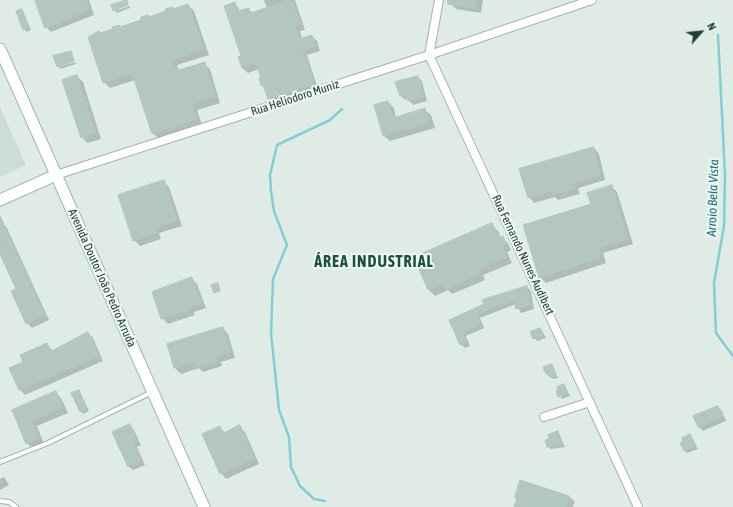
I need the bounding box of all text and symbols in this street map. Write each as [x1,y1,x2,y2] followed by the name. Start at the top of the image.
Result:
[681,12,721,52] north arrow
[705,21,719,32] text: N
[249,77,341,119] street label: Rua Heliodoro Muniz
[704,159,722,237] water label: Arroio Bela Vista
[489,193,557,317] street label: Rua Fernando Nunes Audibert
[65,207,139,349] street label: Avenida Doutor João Pedro Arruda
[314,252,434,272] district label: ÁREA INDUSTRIAL

